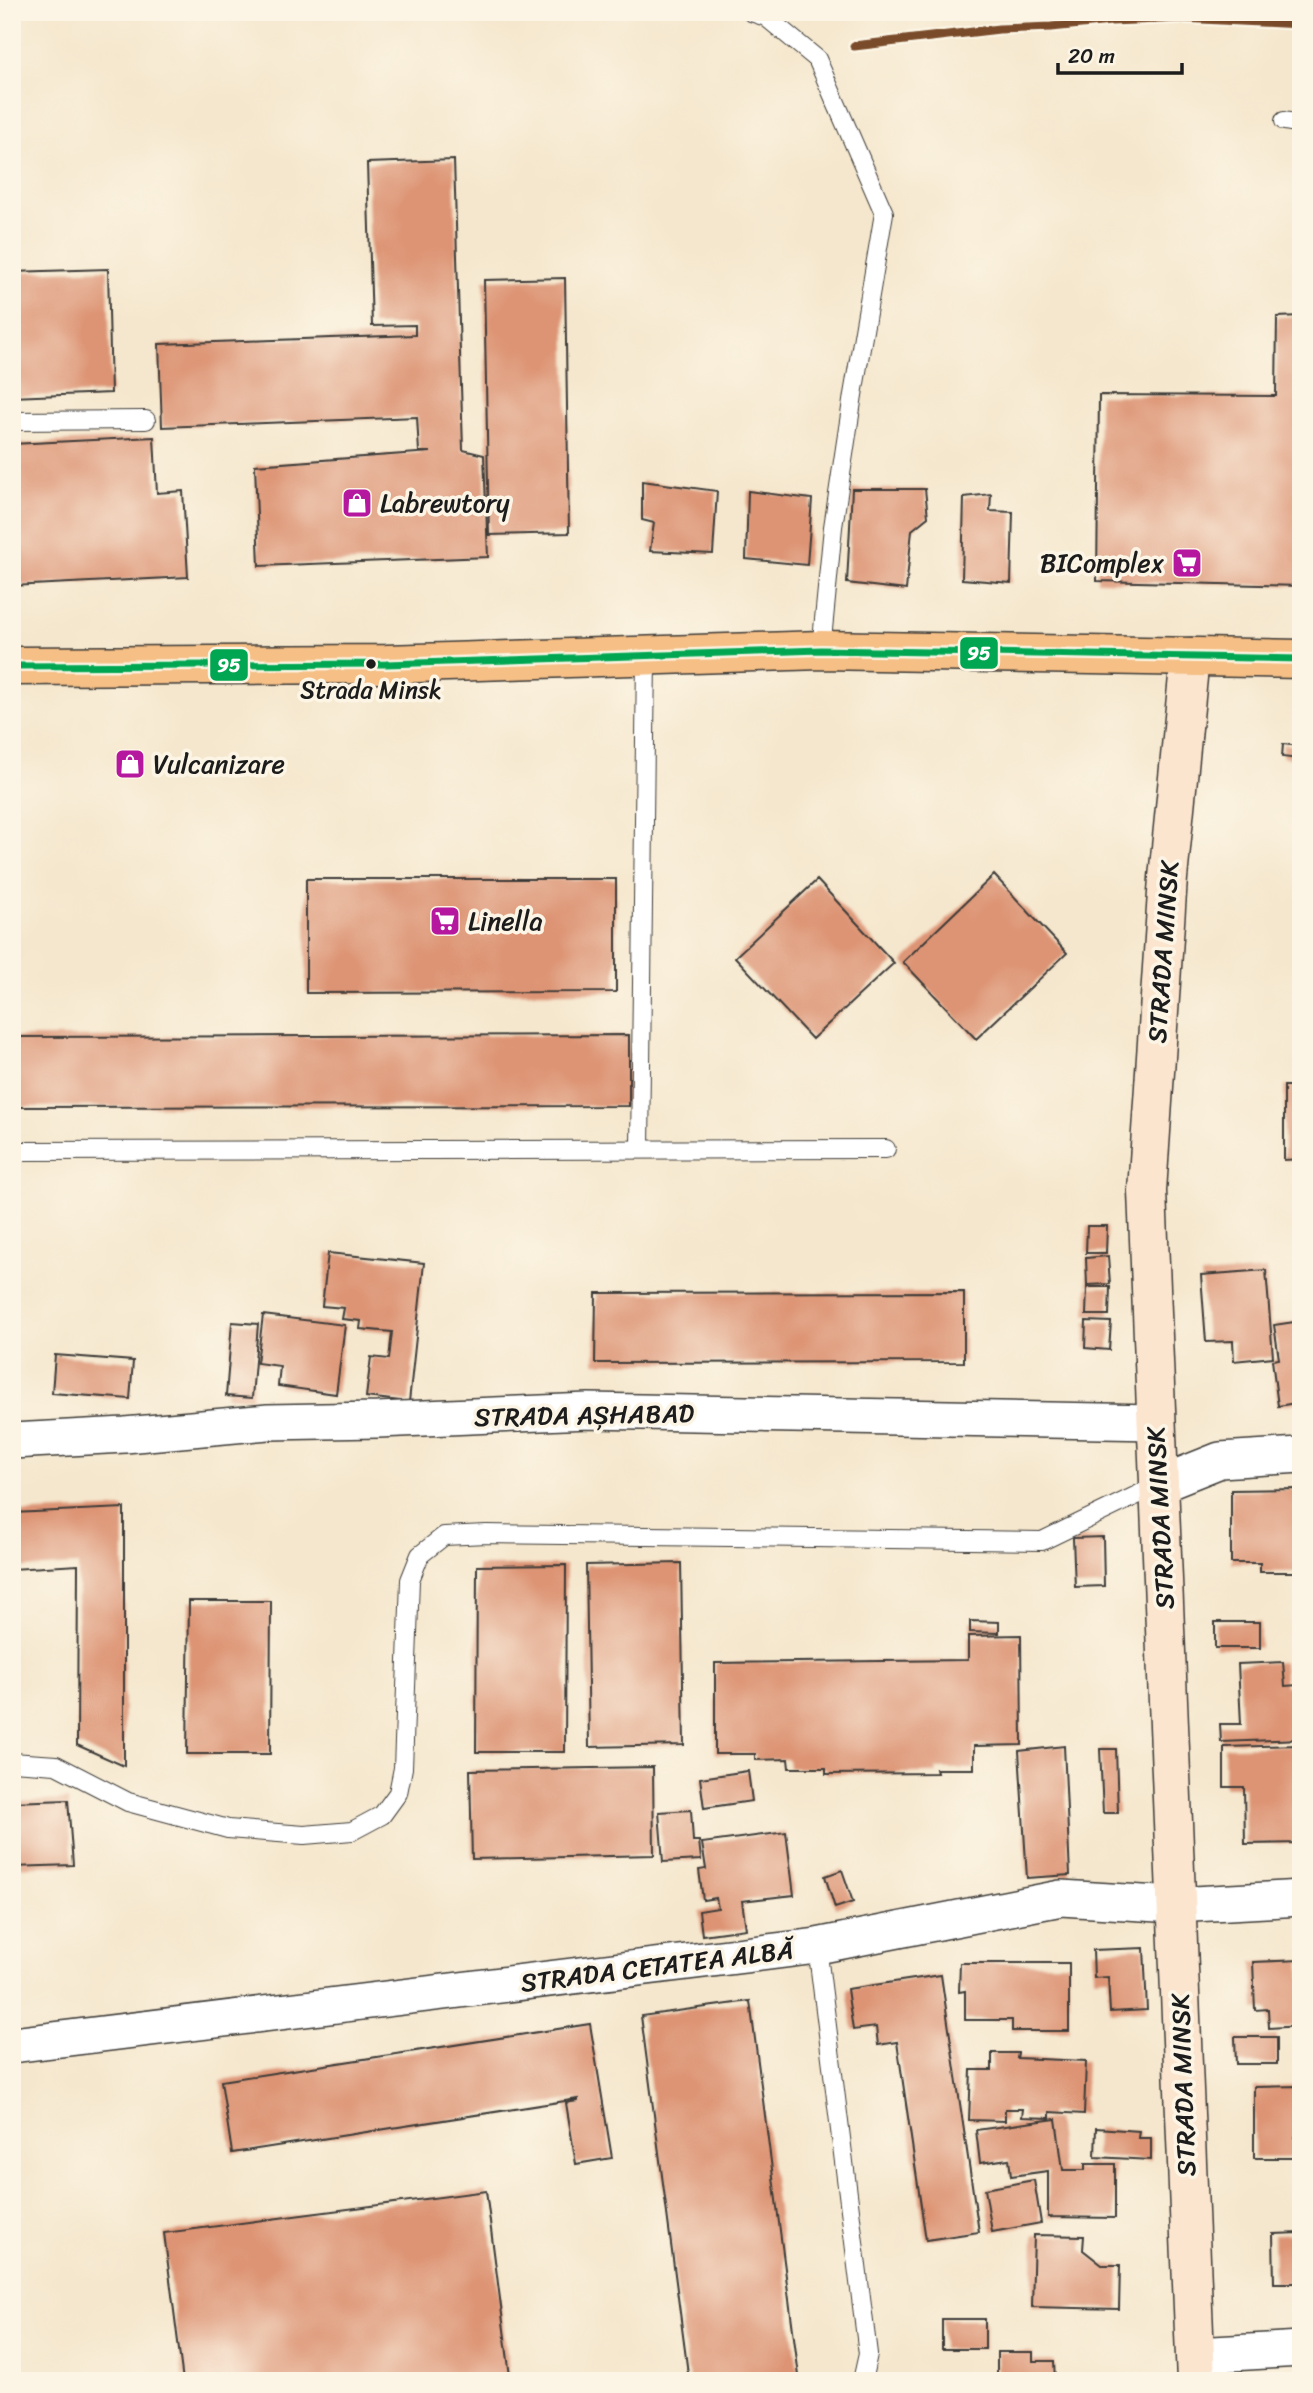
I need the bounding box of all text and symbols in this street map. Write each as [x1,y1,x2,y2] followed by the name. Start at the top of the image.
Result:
[1058,32,1182,76] scale bar
[1068,37,1115,75] text: 20 m
[380,480,510,526] place label: Labrewtory
[340,486,374,520] shop icon: Labrewtory
[1040,540,1165,586] place label: BIComplex
[1170,546,1204,580] supermarket icon: BIComplex
[959,636,999,670] line badge: 95
[967,637,991,670] text: 95
[209,648,249,682] line badge: 95
[217,649,241,682] text: 95
[364,657,378,671] marker: Strada Minsk
[300,669,442,711] place label: Strada Minsk
[153,741,285,787] place label: Vulcanizare
[113,747,147,781] shop icon: Vulcanizare
[1134,858,1192,1045] street label: STRADA MINSK
[468,898,542,944] place label: Linella
[428,904,462,938] supermarket icon: Linella
[474,1390,695,1440] street label: STRADA AȘHABAD
[1132,1424,1188,1610] street label: STRADA MINSK
[518,1926,798,2006] street label: STRADA CETATEA ALBĂ
[1157,1992,1209,2177] street label: STRADA MINSK

